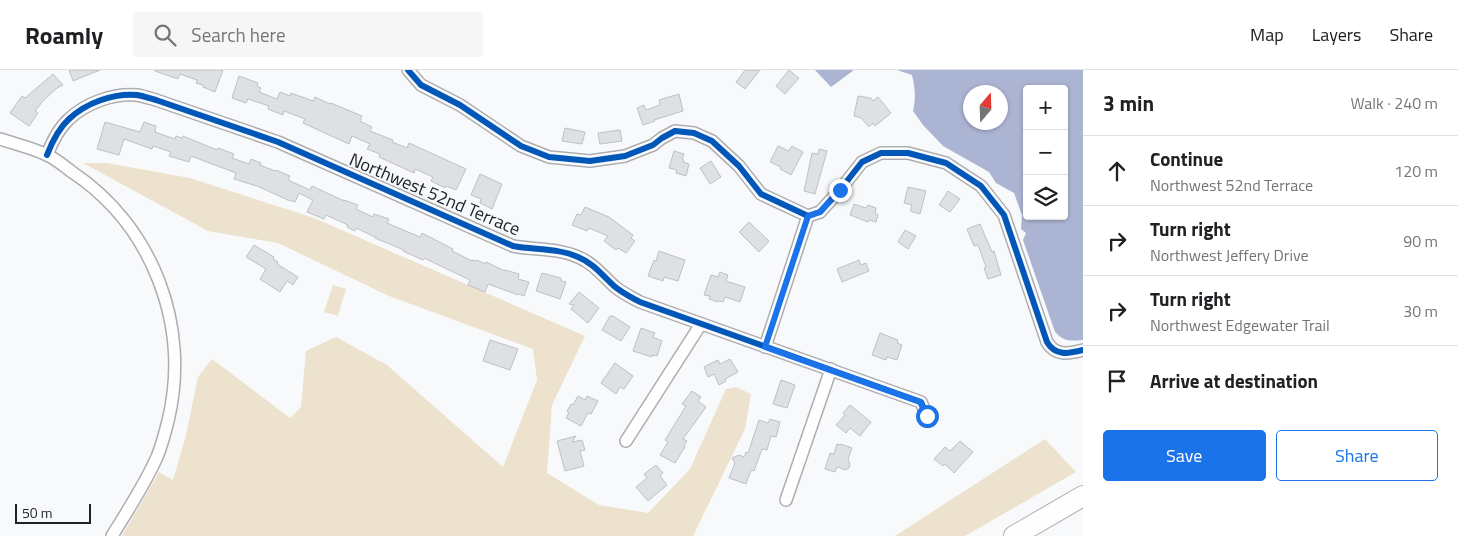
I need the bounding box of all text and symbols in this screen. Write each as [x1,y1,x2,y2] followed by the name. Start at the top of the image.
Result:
[133,12,483,57] search box
[25,17,103,53] text: Roamly
[191,20,286,49] text: Search here
[151,21,179,49] icon: search
[1250,21,1284,48] text: Map
[1312,21,1361,48] text: Layers
[1389,21,1433,48] text: Share
[963,85,1008,130] north arrow
[1023,85,1068,220] map controls
[1023,85,1068,130] button: +
[1103,87,1154,119] text: 3 min
[1350,91,1438,115] text: Walk · 240 m
[1023,130,1068,175] button: −
[1150,144,1223,173] text: Continue
[345,146,525,242] street label: Northwest 52nd Terrace
[1103,157,1131,185] icon: ahead
[1394,159,1438,183] text: 120 m
[1150,173,1313,197] text: Northwest 52nd Terrace
[1023,175,1068,220] button: layers
[829,179,852,202] route end
[1150,214,1231,243] text: Turn right
[1103,227,1131,255] icon: right
[1403,229,1438,253] text: 90 m
[1150,243,1309,267] text: Northwest Jeffery Drive
[1150,284,1231,313] text: Turn right
[1103,297,1131,325] icon: right
[1403,299,1438,323] text: 30 m
[1150,313,1330,337] text: Northwest Edgewater Trail
[1150,366,1318,395] text: Arrive at destination
[1103,367,1131,395] icon: arrive
[916,405,939,428] route start
[1103,430,1266,481] button: Save
[1276,430,1438,481] button: Share
[15,501,91,524] scale bar
[22,502,52,523] text: 50 m

